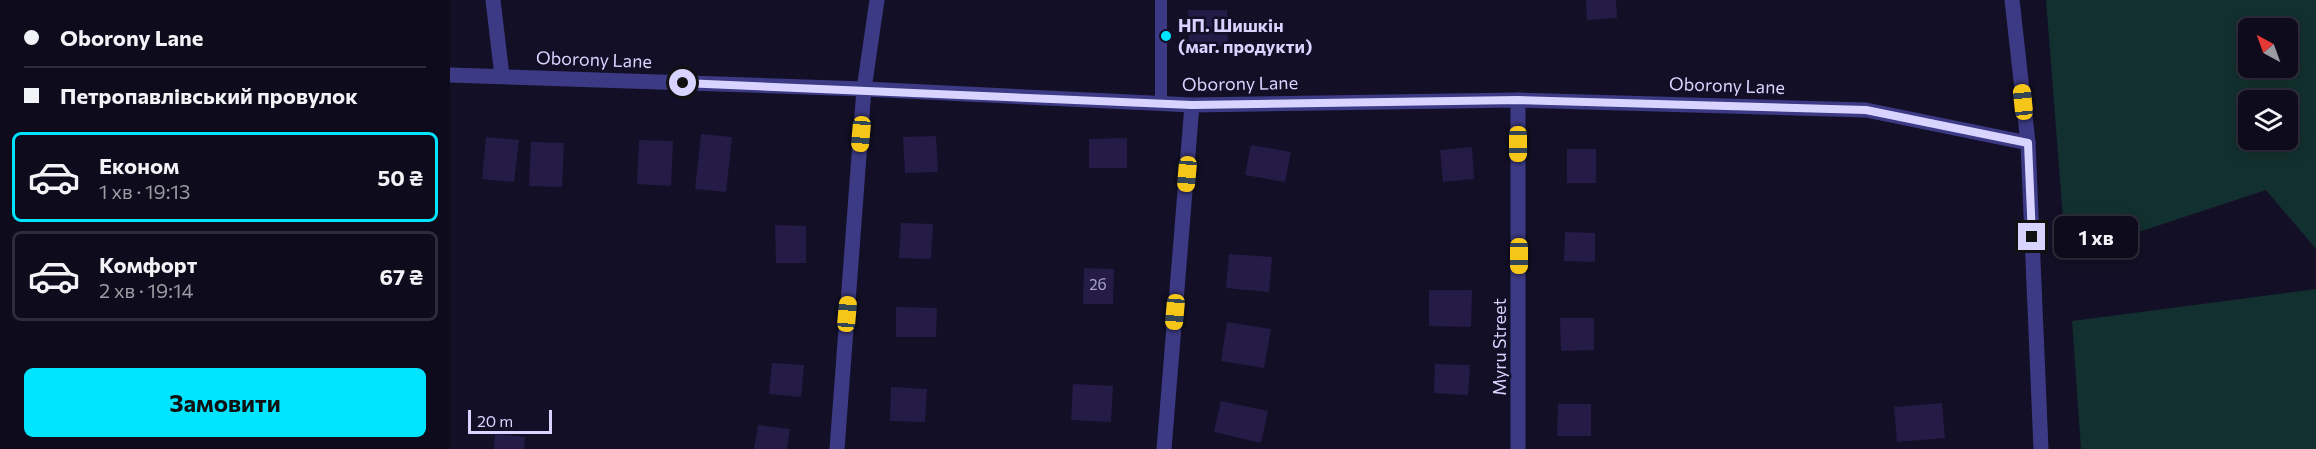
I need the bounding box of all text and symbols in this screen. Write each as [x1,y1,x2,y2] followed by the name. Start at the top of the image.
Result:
[1178,14,1312,57] place label: НП. Шишкін (маг. продукти)
[2238,18,2298,78] north arrow
[2238,18,2298,150] map controls
[60,24,203,51] text: Oborony Lane
[1159,29,1173,43] marker: НП. Шишкін (маг. продукти)
[536,46,652,72] street label: Oborony Lane
[669,69,696,96] route start
[1182,71,1298,95] street label: Oborony Lane
[1669,72,1785,98] street label: Oborony Lane
[60,82,358,109] text: Петропавлівський провулок
[2012,83,2034,121] car
[2238,90,2298,150] button: layers
[850,115,872,153] car
[1509,126,1527,162] car
[27,150,81,204] icon: car
[99,152,179,179] text: Економ
[1176,155,1198,193] car
[378,164,423,191] text: 50 ₴
[99,179,190,203] text: 1 хв · 19:13
[2053,216,2137,258] callout: 1 хв
[2018,223,2045,250] route end
[2078,225,2114,249] text: 1 хв
[1510,238,1528,274] car
[27,249,81,303] icon: car
[99,251,197,278] text: Комфорт
[380,263,423,290] text: 67 ₴
[1089,275,1107,293] house number: 2б
[99,278,194,302] text: 2 хв · 19:14
[1164,293,1186,331] car
[836,295,858,333] car
[1488,298,1510,396] street label: Myru Street
[24,368,426,437] button: Замовити
[468,407,552,434] scale bar
[477,411,513,430] text: 20 m

